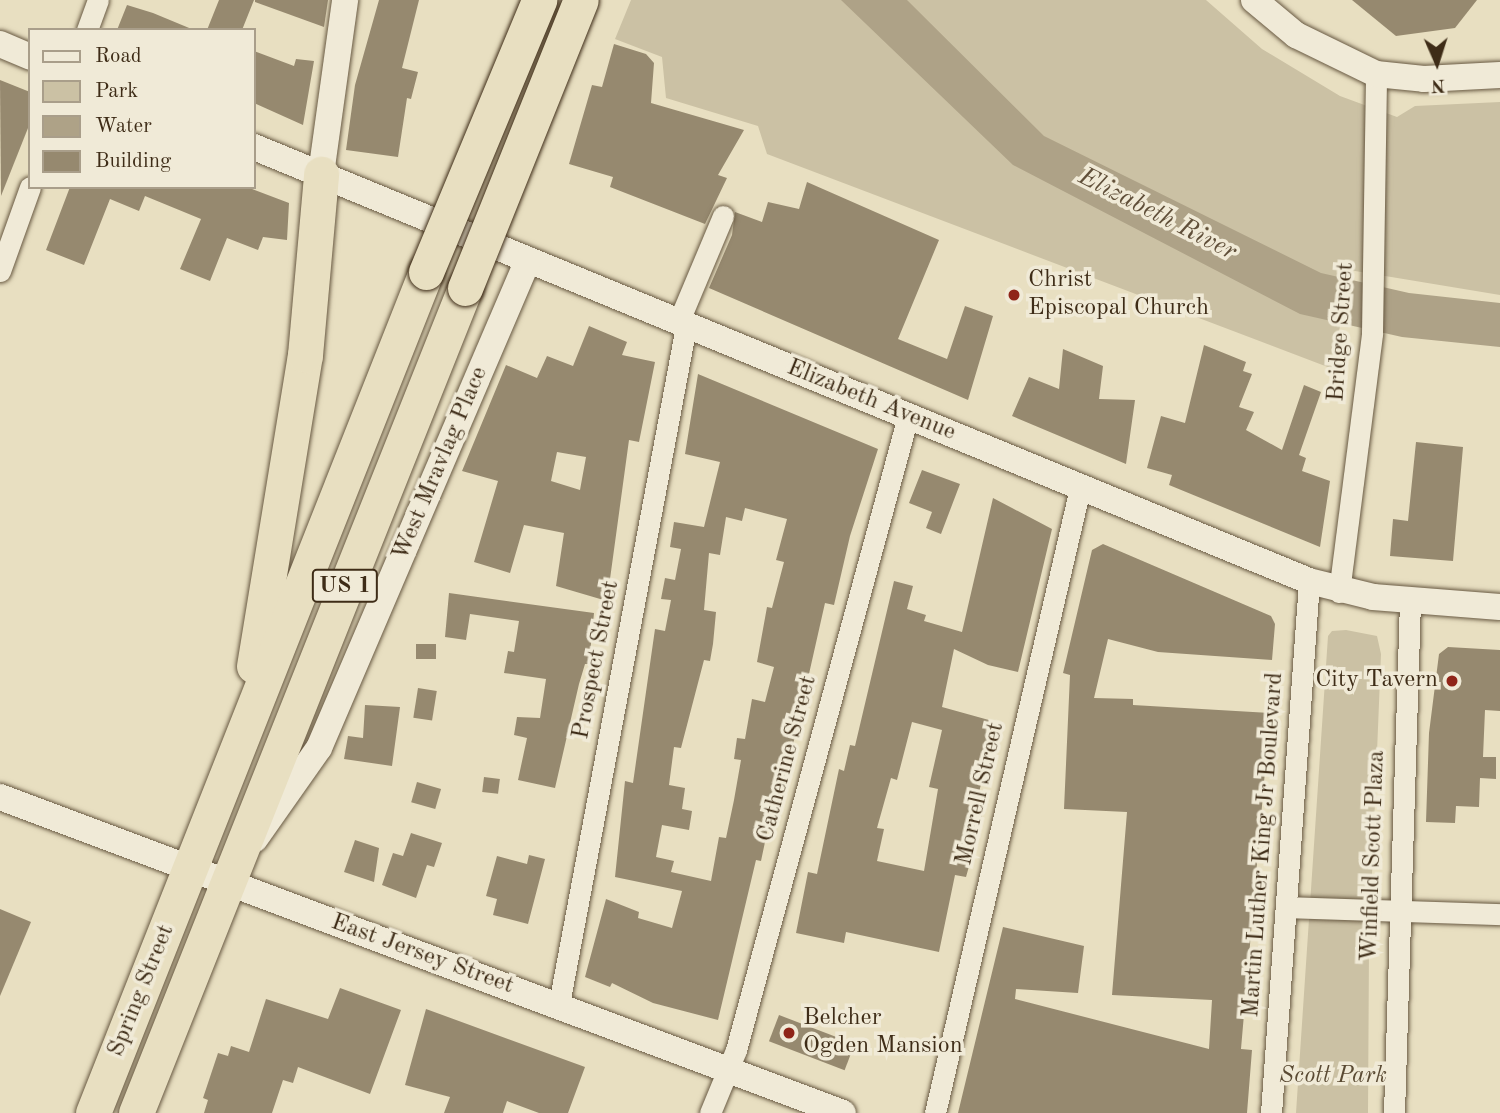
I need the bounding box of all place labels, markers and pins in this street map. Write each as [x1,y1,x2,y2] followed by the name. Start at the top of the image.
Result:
[1028,267,1209,323] place label: Christ Episcopal Church
[1006,287,1022,303] marker: Christ Episcopal Church
[1315,667,1438,695] place label: City Tavern
[1444,673,1460,689] marker: City Tavern
[803,1005,963,1061] place label: Belcher Ogden Mansion
[781,1025,797,1041] marker: Belcher Ogden Mansion

